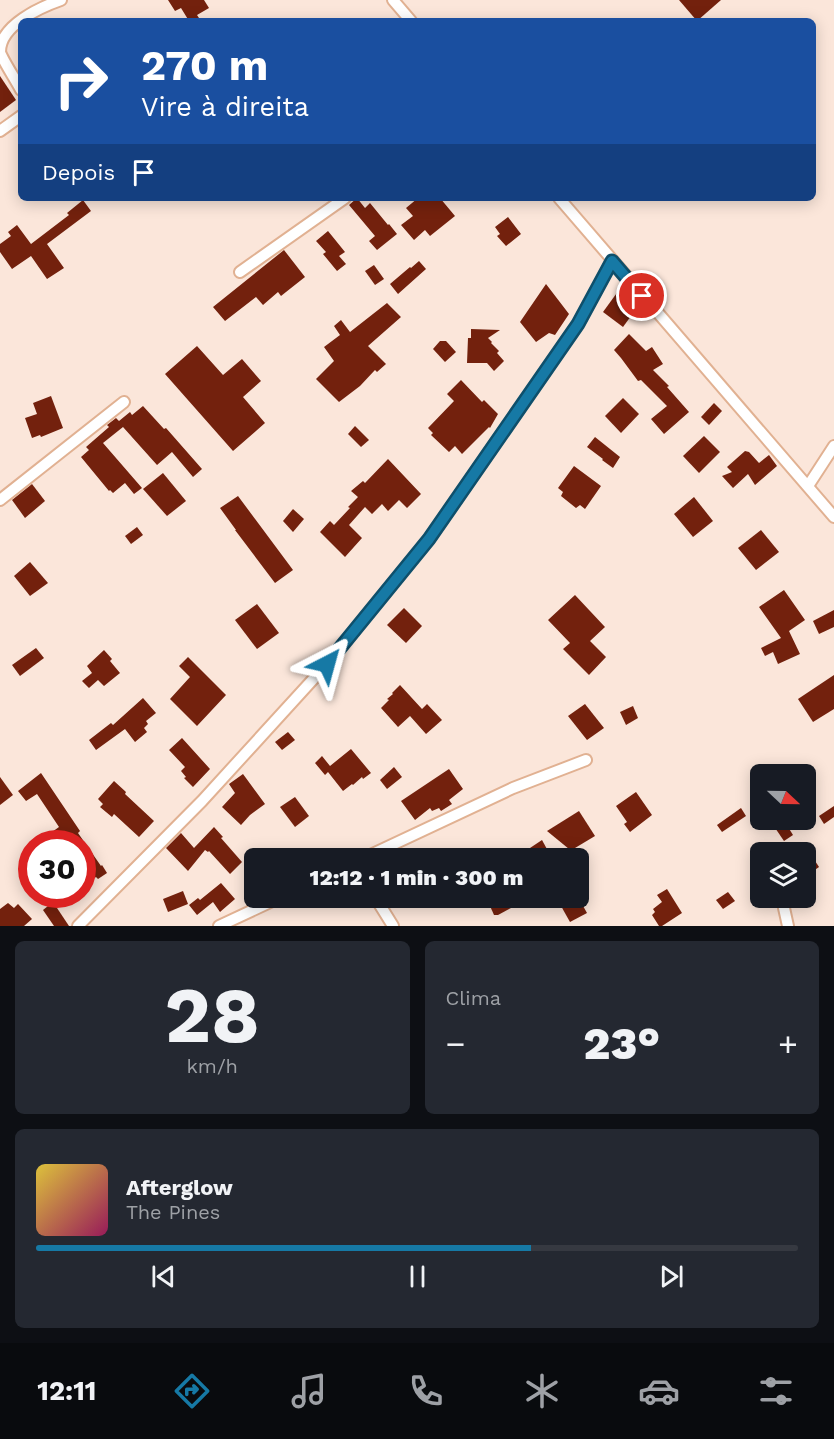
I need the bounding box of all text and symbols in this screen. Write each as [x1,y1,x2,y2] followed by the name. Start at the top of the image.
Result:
[141,41,268,90] text: 270 m
[42,42,120,120] icon: right
[141,91,309,123] text: Vire à direita
[127,156,160,189] icon: arrive
[42,160,115,185] text: Depois
[616,270,667,321] pin
[625,279,658,312] icon: arrive
[295,632,359,696] position arrow
[750,764,816,830] north arrow
[750,764,816,908] map controls
[18,830,96,908] speed limit sign: 30
[750,842,816,908] button: layers
[310,865,523,890] text: 12:12 · 1 min · 300 m
[165,969,260,1061] text: 28
[446,986,501,1010] text: Clima
[583,1017,660,1070] text: 23°
[446,1024,465,1063] text: −
[778,1024,798,1063] text: +
[186,1054,238,1078] text: km/h
[126,1175,233,1200] text: Afterglow
[126,1200,220,1224] text: The Pines
[147,1260,180,1293] icon: previous
[401,1260,434,1293] icon: pause
[655,1260,688,1293] icon: next
[171,1370,213,1412] icon: directions
[288,1370,330,1412] icon: music
[405,1370,447,1412] icon: phone
[521,1370,563,1412] icon: climate
[638,1370,680,1412] icon: car
[755,1370,797,1412] icon: filters
[37,1375,97,1407] text: 12:11

